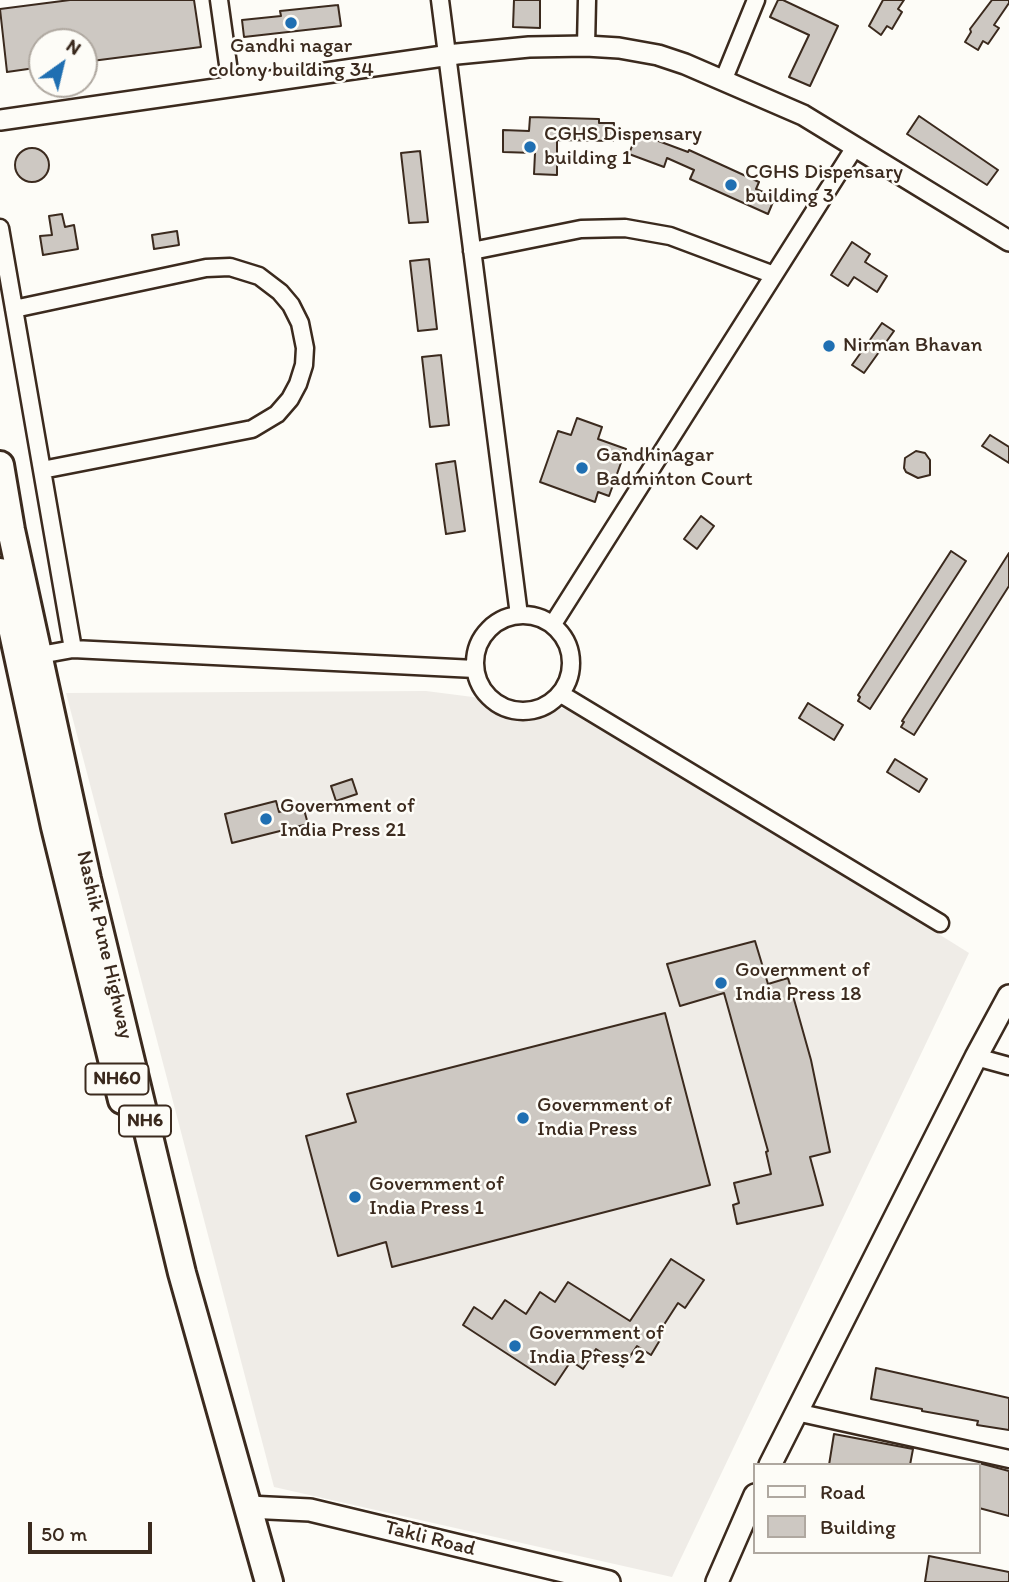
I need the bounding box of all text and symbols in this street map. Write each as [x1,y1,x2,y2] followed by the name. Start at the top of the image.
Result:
[283,15,299,31] marker: Gandhi nagar colony building 34
[28,28,98,98] north arrow
[62,34,86,60] text: N
[208,34,374,84] place label: Gandhi nagar colony building 34
[544,122,702,172] place label: CGHS Dispensary building 1
[522,139,538,155] marker: CGHS Dispensary building 1
[745,160,903,210] place label: CGHS Dispensary building 3
[723,177,739,193] marker: CGHS Dispensary building 3
[843,333,983,359] place label: Nirman Bhavan
[821,338,837,354] marker: Nirman Bhavan
[596,443,753,493] place label: Gandhinagar Badminton Court
[574,460,590,476] marker: Gandhinagar Badminton Court
[280,794,415,844] place label: Government of India Press 21
[258,811,274,827] marker: Government of India Press 21
[70,849,138,1041] street label: Nashik Pune Highway
[735,958,870,1008] place label: Government of India Press 18
[713,975,729,991] marker: Government of India Press 18
[86,1064,148,1094] road number: NH60
[537,1093,672,1143] place label: Government of India Press
[119,1106,171,1136] road number: NH6
[515,1110,531,1126] marker: Government of India Press
[369,1172,504,1222] place label: Government of India Press 1
[347,1189,363,1205] marker: Government of India Press 1
[529,1321,664,1371] place label: Government of India Press 2
[507,1338,523,1354] marker: Government of India Press 2
[754,1463,981,1554] legend
[820,1479,865,1504] text: Road
[32,1508,156,1552] scale bar
[820,1514,896,1539] text: Building
[382,1516,478,1562] street label: Takli Road
[41,1521,87,1546] text: 50 m

